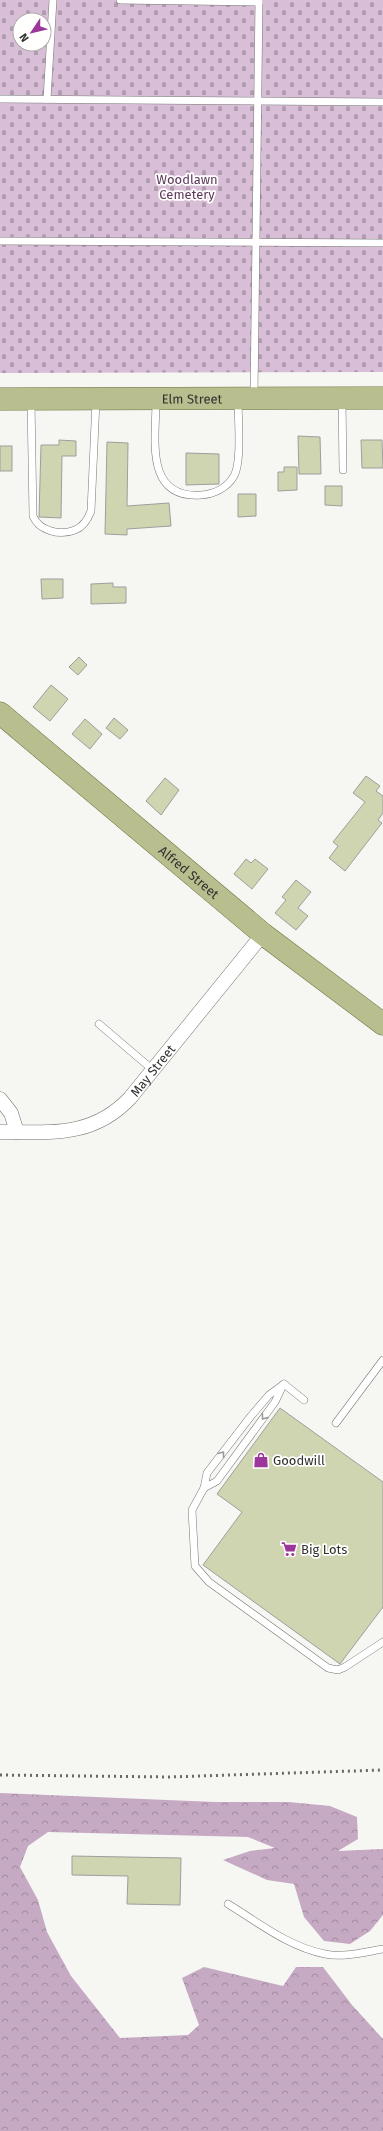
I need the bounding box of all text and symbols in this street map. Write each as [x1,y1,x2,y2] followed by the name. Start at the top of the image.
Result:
[12,12,52,52] north arrow
[17,31,32,44] text: N
[156,172,218,202] park label: Woodlawn Cemetery
[162,391,223,407] street label: Elm Street
[156,843,222,902] street label: Alfred Street
[127,1042,178,1100] street label: May Street
[262,1413,269,1420] one-way arrow
[252,1451,270,1469] shop icon: Goodwill
[217,1452,224,1459] one-way arrow
[273,1453,325,1468] place label: Goodwill
[280,1540,298,1558] supermarket icon: Big Lots
[301,1542,347,1557] place label: Big Lots

